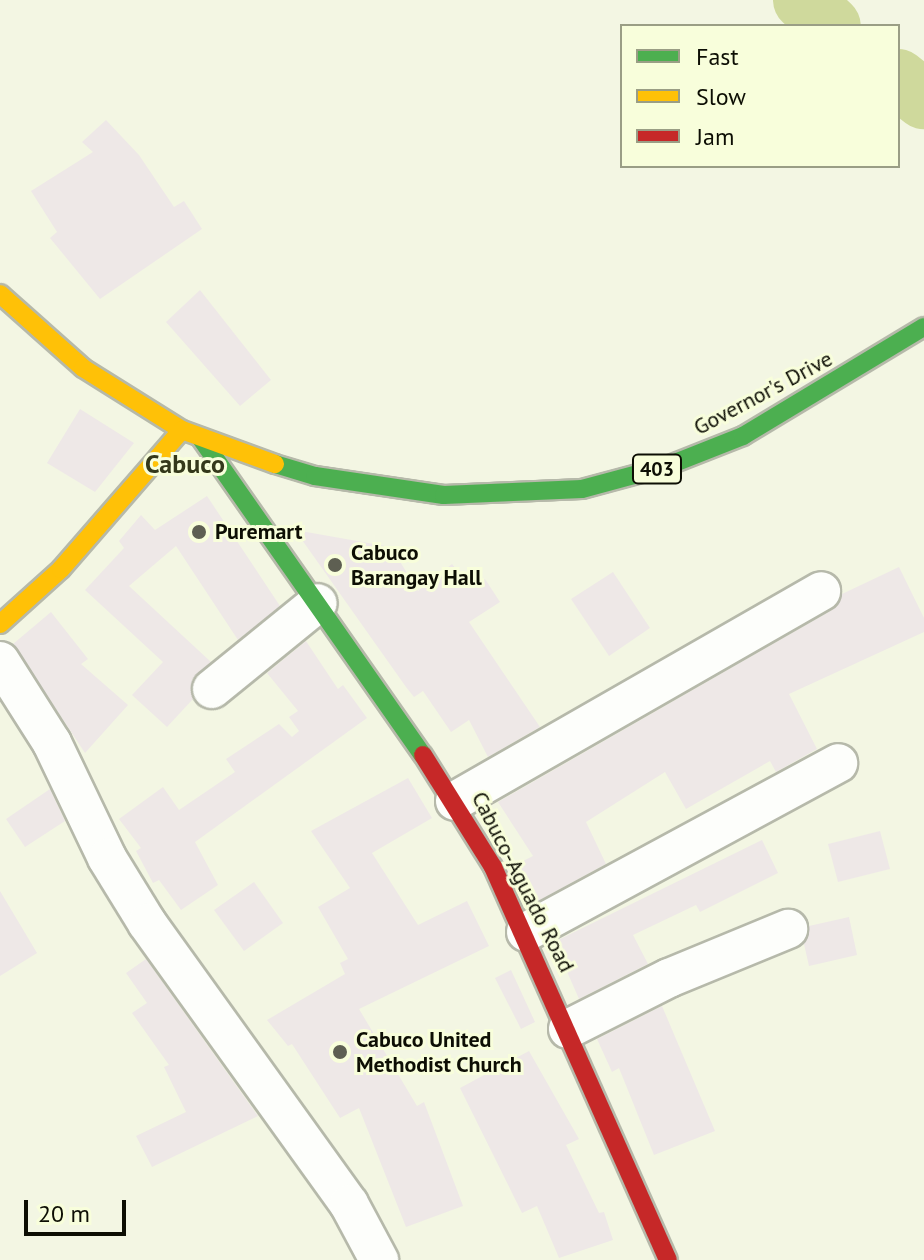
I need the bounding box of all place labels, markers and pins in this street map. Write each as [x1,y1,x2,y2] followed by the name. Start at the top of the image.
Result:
[215,519,302,545] place label: Puremart
[190,523,208,541] marker: Puremart
[351,539,482,590] place label: Cabuco Barangay Hall
[326,556,344,574] marker: Cabuco Barangay Hall
[356,1026,522,1078] place label: Cabuco United Methodist Church
[331,1043,349,1061] marker: Cabuco United Methodist Church

